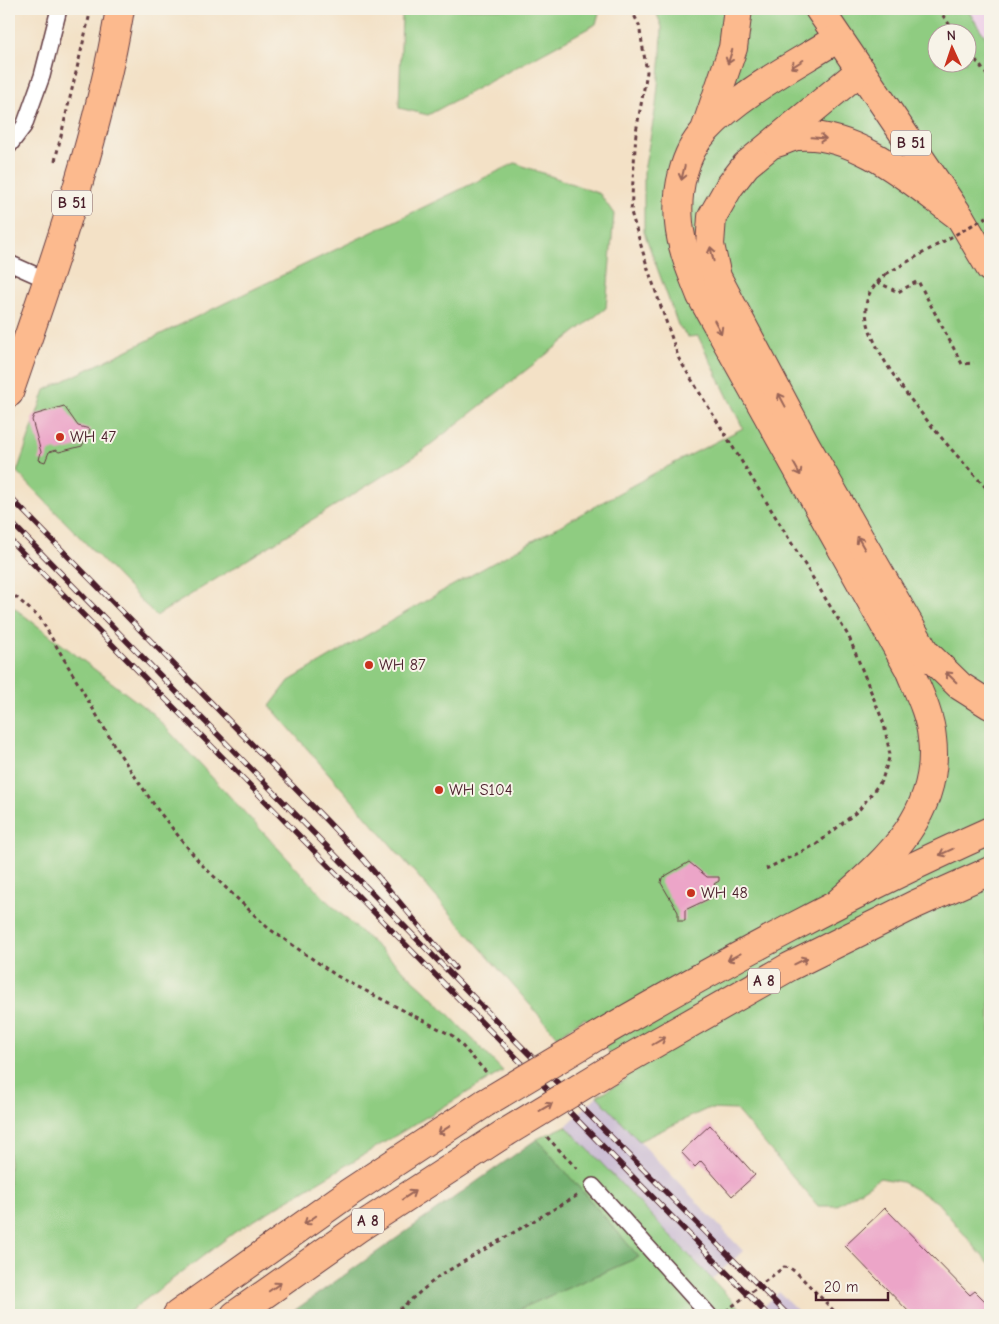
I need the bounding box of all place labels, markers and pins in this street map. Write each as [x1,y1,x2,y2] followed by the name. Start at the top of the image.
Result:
[70,428,117,446] place label: WH 47
[54,431,66,443] marker: WH 47
[379,656,426,674] place label: WH 87
[363,659,375,671] marker: WH 87
[449,781,512,799] place label: WH S104
[433,784,445,796] marker: WH S104
[701,884,748,902] place label: WH 48
[685,887,697,899] marker: WH 48

